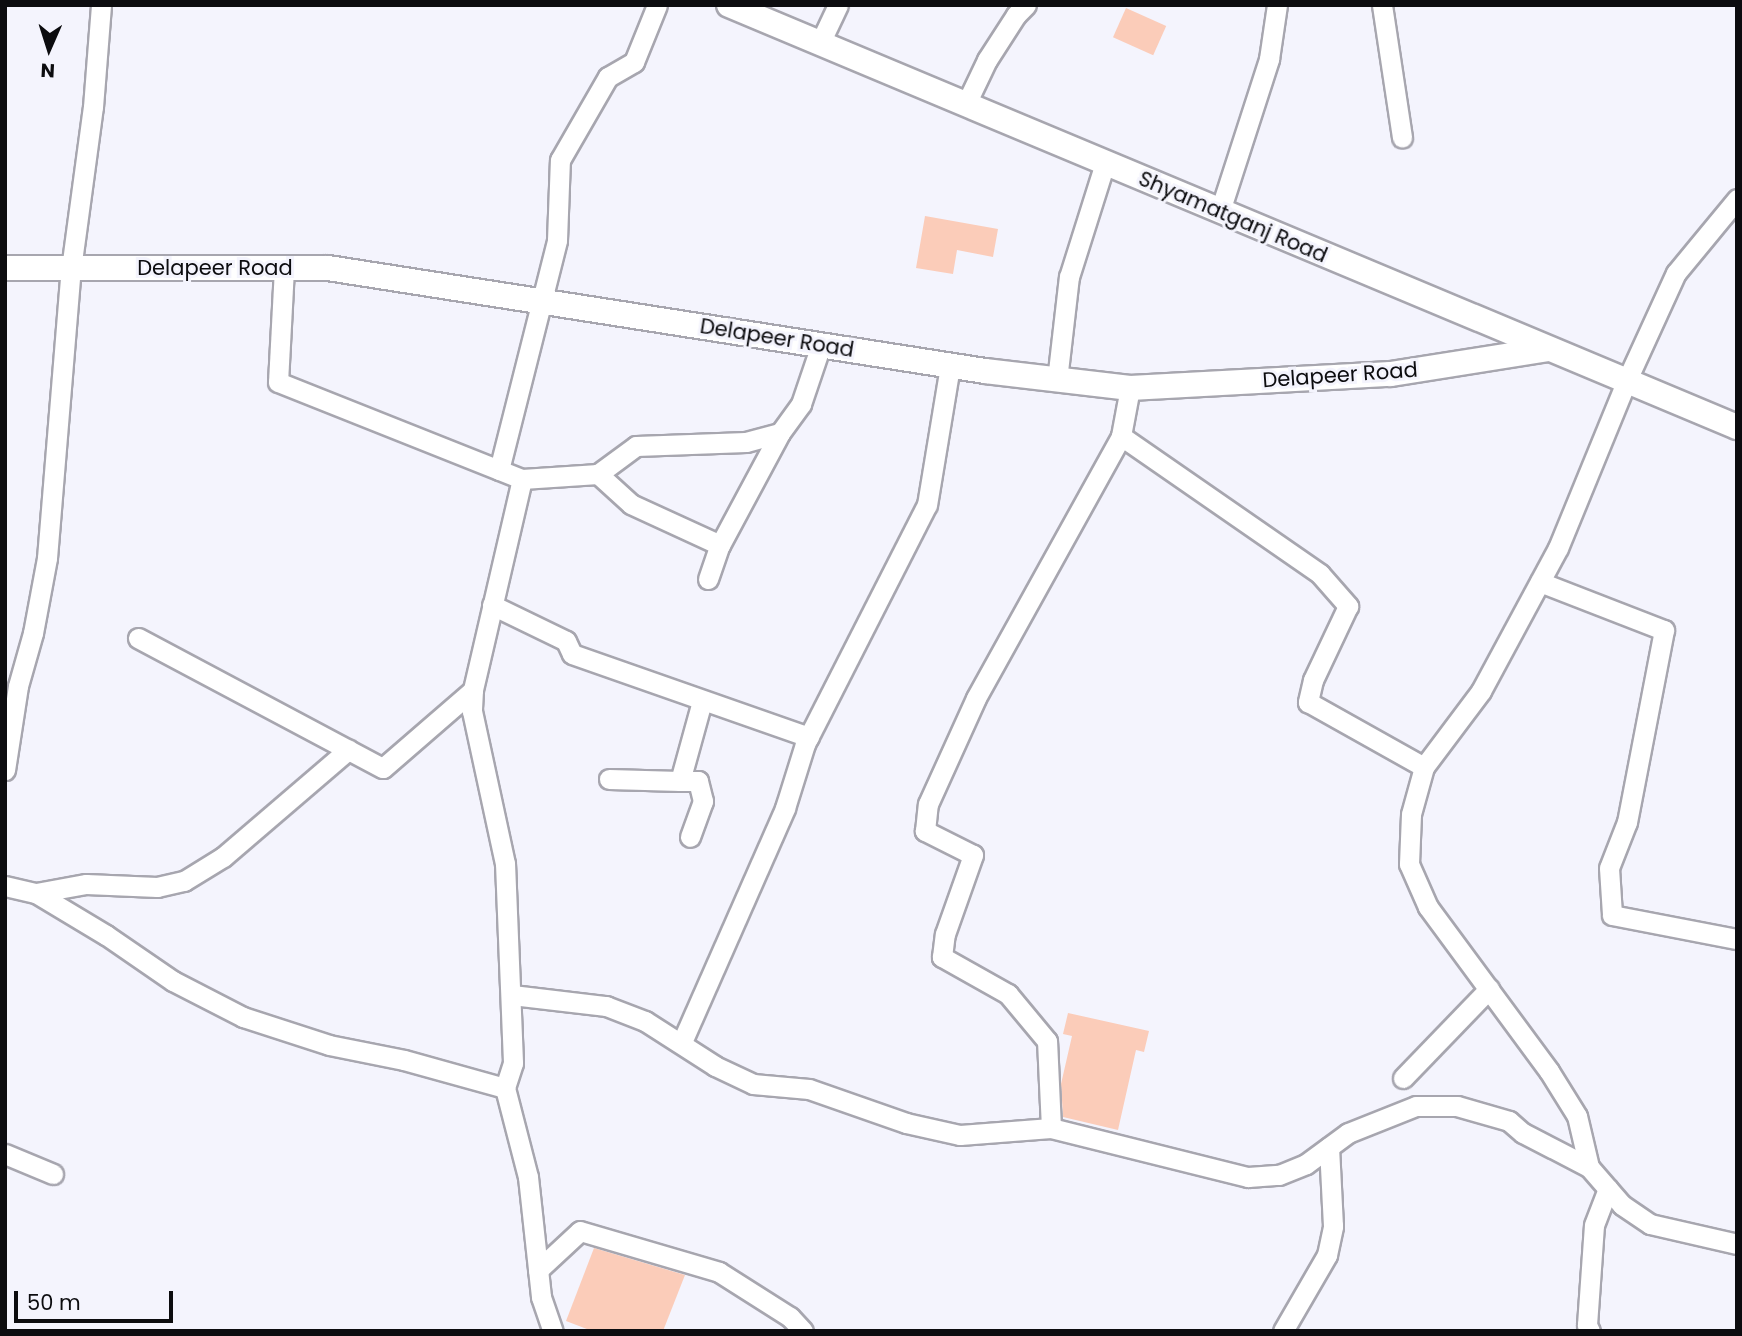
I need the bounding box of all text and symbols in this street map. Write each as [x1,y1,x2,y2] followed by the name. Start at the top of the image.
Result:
[14,14,84,84] north arrow
[40,57,56,84] text: N
[1135,166,1331,268] street label: Shyamatganj Road
[137,255,293,281] street label: Delapeer Road
[698,313,856,363] street label: Delapeer Road
[1262,357,1418,393] street label: Delapeer Road
[18,1276,177,1320] scale bar
[27,1288,81,1317] text: 50 m

